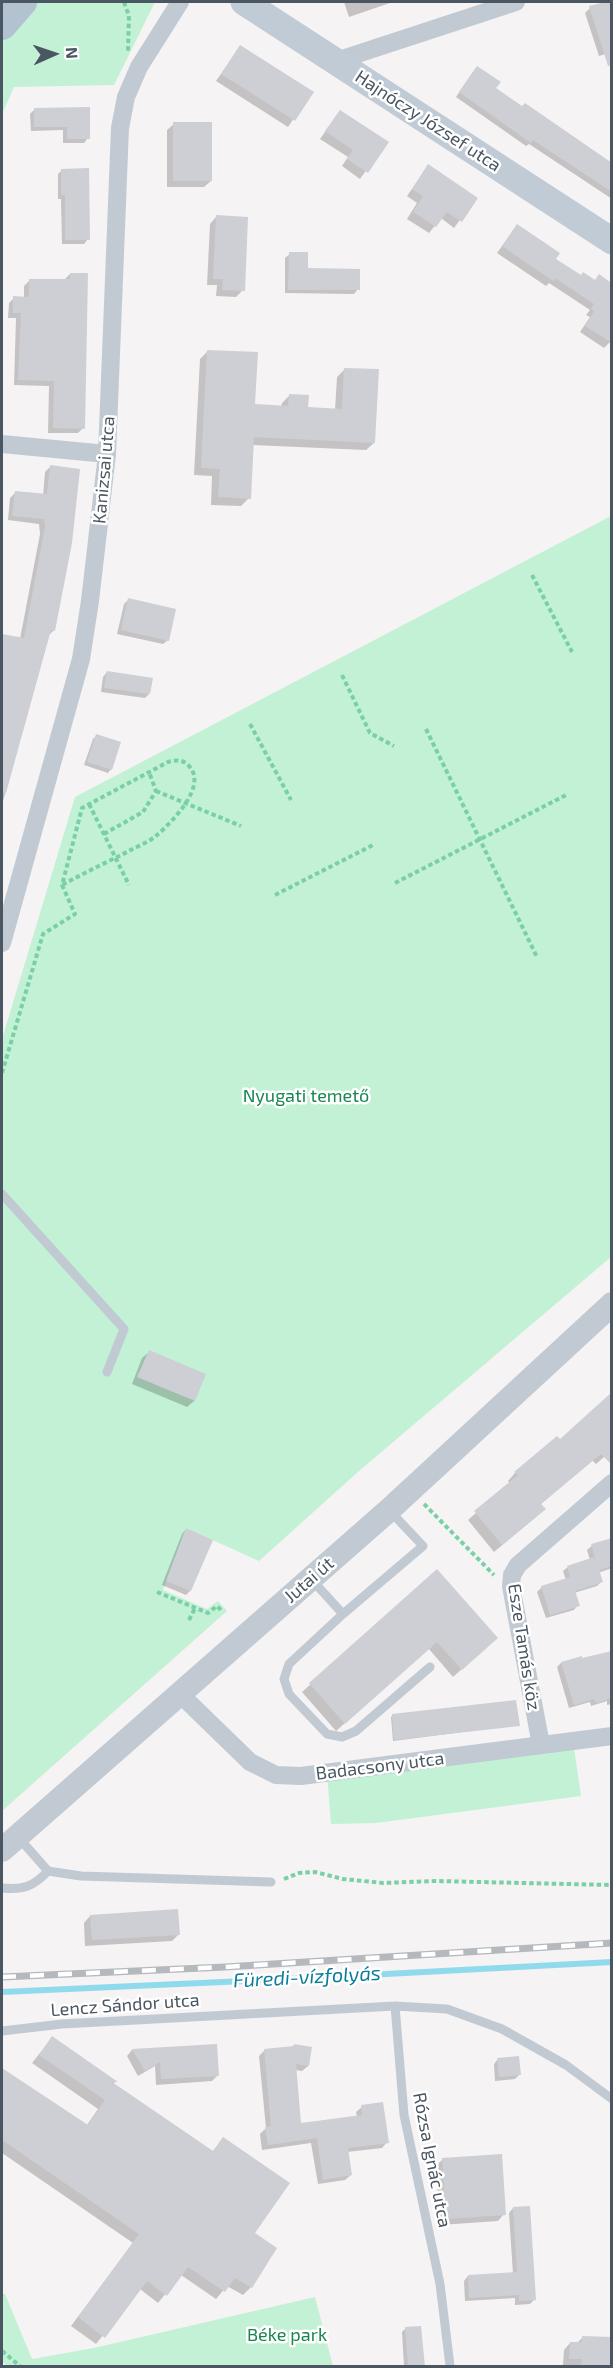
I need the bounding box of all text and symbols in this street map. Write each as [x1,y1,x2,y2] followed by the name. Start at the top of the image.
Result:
[24,24,84,84] north arrow
[63,47,82,59] text: N
[351,66,505,176] street label: Hajnóczy József utca
[89,415,119,525] street label: Kanizsai utca
[243,1085,369,1107] park label: Nyugati temető
[280,1553,338,1607] street label: Jutai út
[503,1582,545,1712] street label: Esze Tamás köz
[315,1747,445,1785] street label: Badacsony utca
[233,1961,381,1993] water label: Füredi-vízfolyás
[50,1989,200,2021] street label: Lencz Sándor utca
[408,2091,456,2229] street label: Rózsa Ignác utca
[247,2324,327,2346] park label: Béke park

